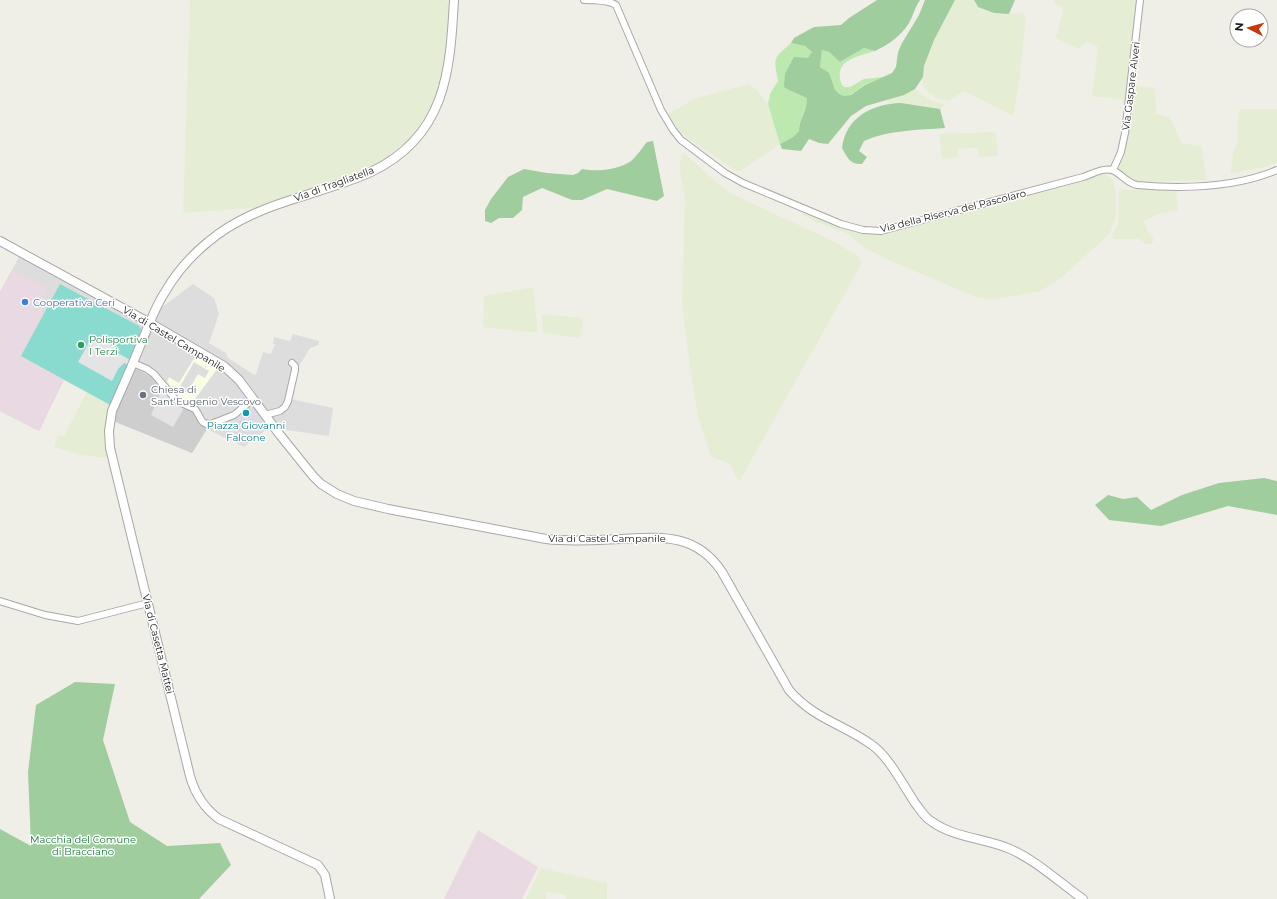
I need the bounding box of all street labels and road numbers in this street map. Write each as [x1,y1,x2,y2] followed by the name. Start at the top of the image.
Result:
[1119,41,1143,131] street label: Via Gaspare Alveri
[292,163,376,205] street label: Via di Tragliatella
[879,187,1027,235] street label: Via della Riserva del Pascolaro
[120,303,228,375] street label: Via di Castel Campanile
[548,532,666,545] street label: Via di Castel Campanile
[139,593,177,695] street label: Via di Casetta Mattei

